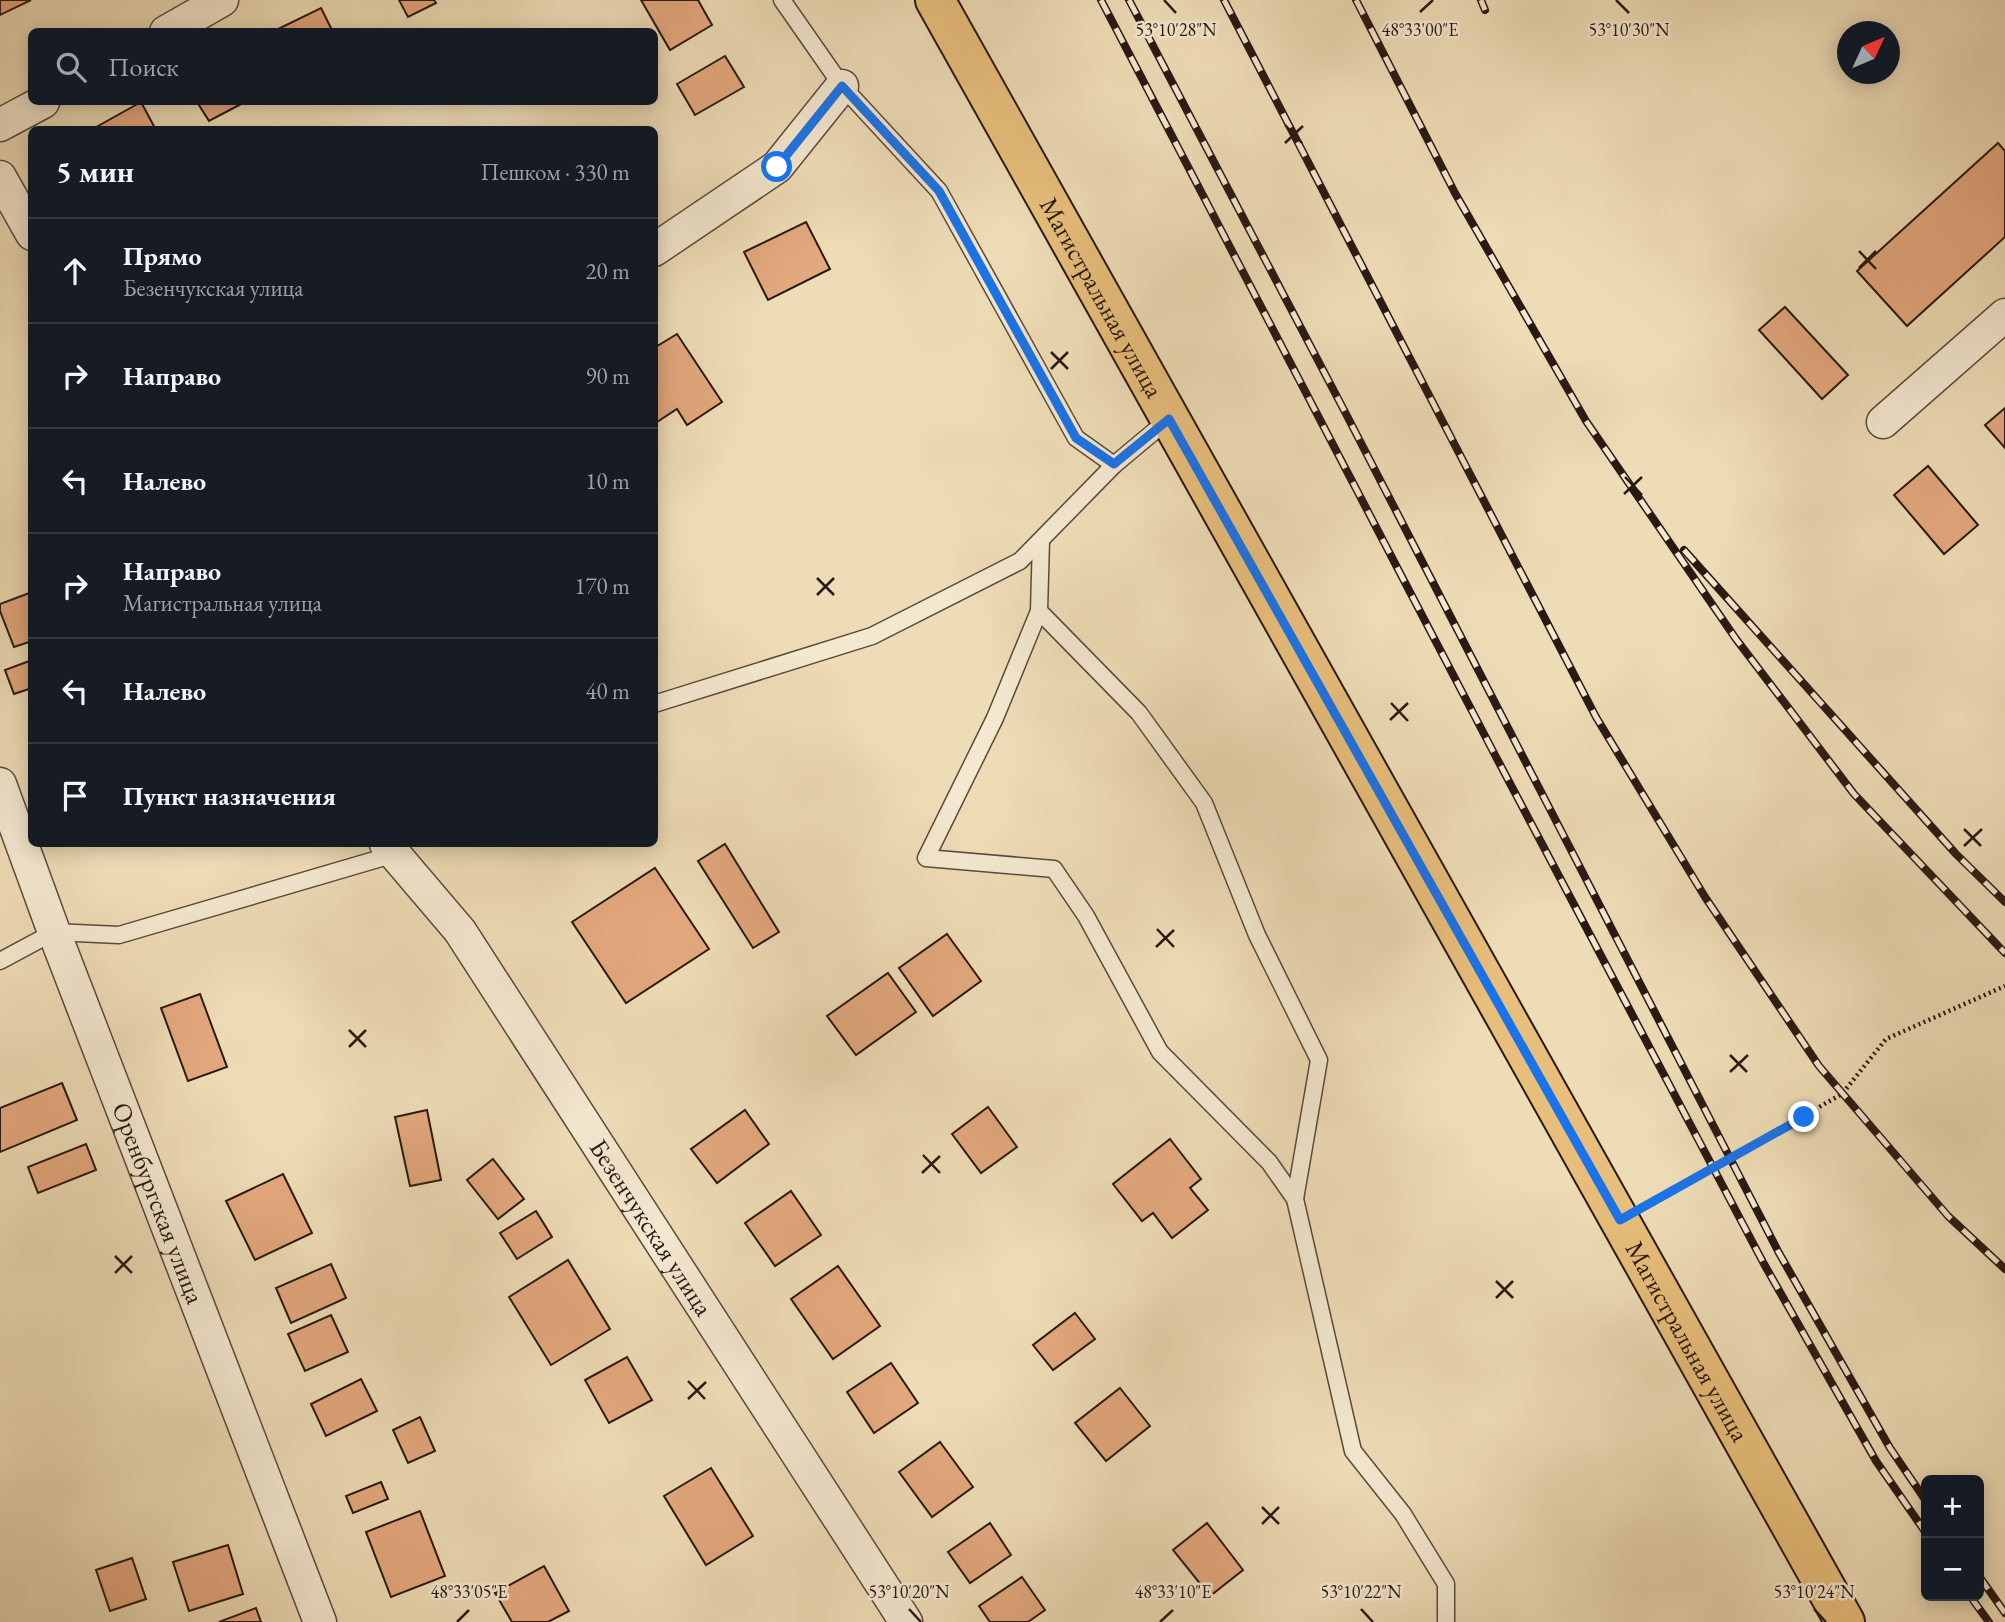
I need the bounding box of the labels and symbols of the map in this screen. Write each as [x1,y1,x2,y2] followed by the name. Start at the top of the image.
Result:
[1136,18,1217,41] text: 53°10'28"N
[1382,18,1458,41] text: 48°33'00"E
[1589,18,1670,41] text: 53°10'30"N
[1837,21,1900,84] north arrow
[761,151,792,182] route start
[1032,191,1172,404] street label: Магистральная улица
[104,1098,213,1309] street label: Оренбургская улица
[1788,1101,1819,1132] route end
[582,1132,721,1323] street label: Безенчукская улица
[1618,1235,1758,1448] street label: Магистральная улица
[431,1580,507,1603] text: 48°33'05"E
[869,1580,950,1603] text: 53°10'20"N
[1135,1580,1211,1603] text: 48°33'10"E
[1321,1580,1402,1603] text: 53°10'22"N
[1774,1580,1855,1603] text: 53°10'24"N

